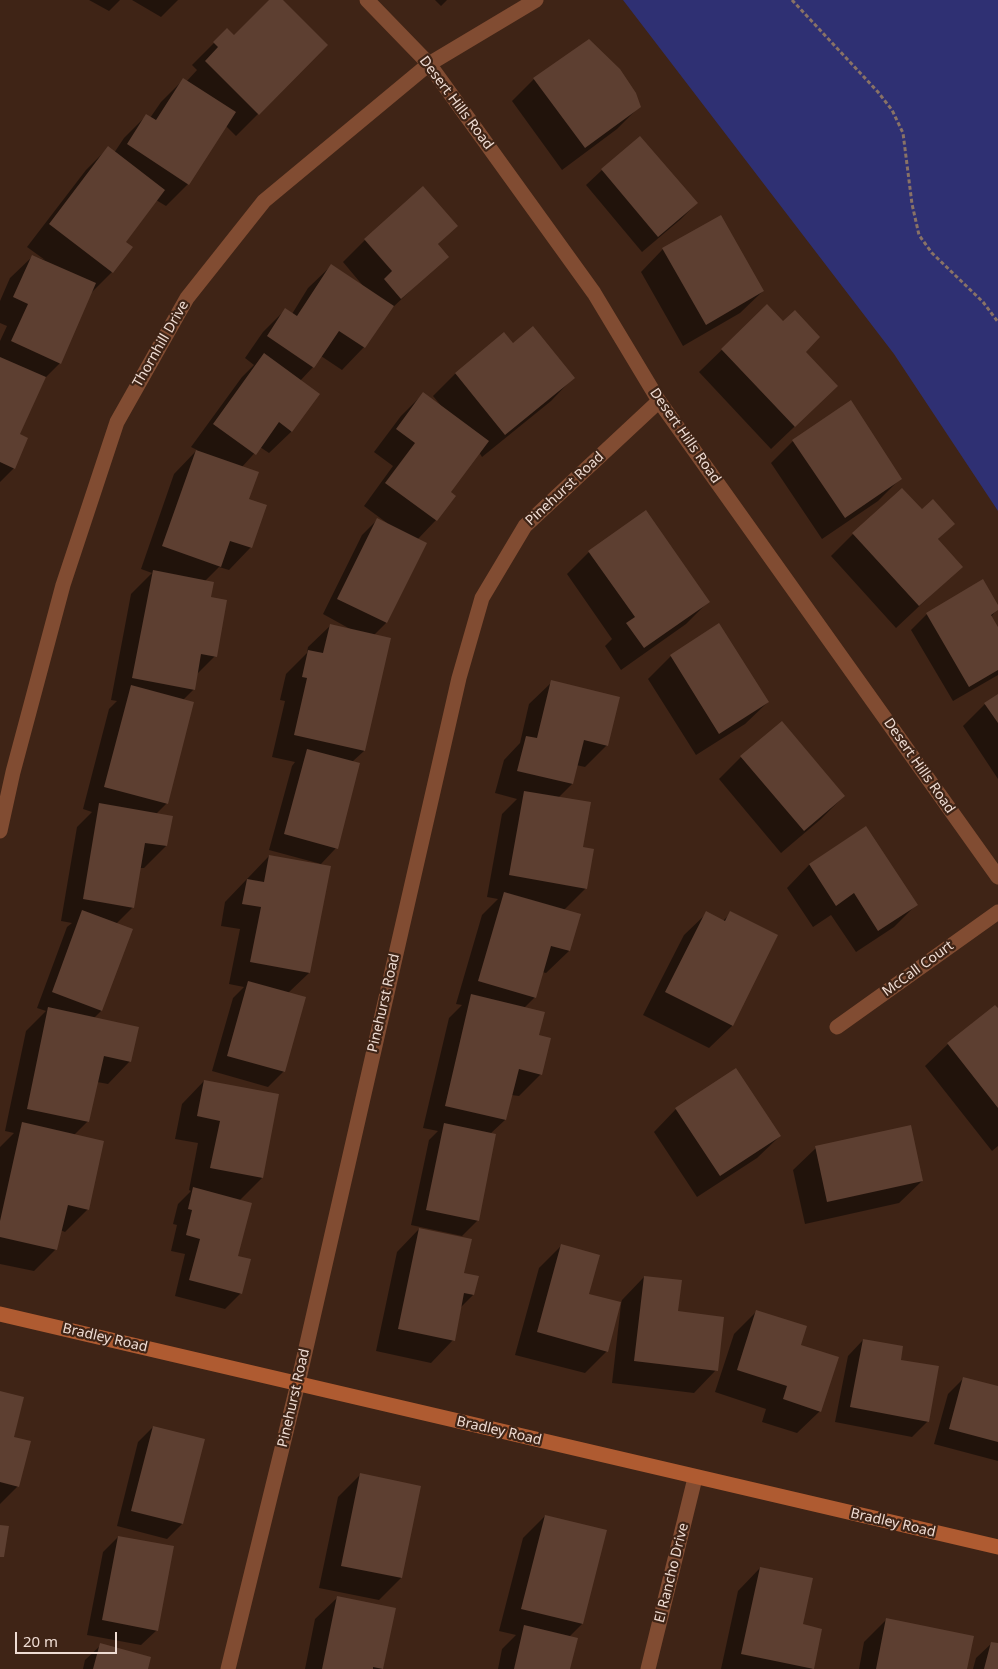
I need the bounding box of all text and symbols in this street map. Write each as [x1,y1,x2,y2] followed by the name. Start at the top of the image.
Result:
[415,53,497,153] street label: Desert Hills Road
[129,298,193,390] street label: Thornhill Drive
[646,385,724,487] street label: Desert Hills Road
[522,448,608,530] street label: Pinehurst Road
[880,715,958,817] street label: Desert Hills Road
[879,938,957,1000] street label: McCall Court
[364,952,404,1054] street label: Pinehurst Road
[61,1320,149,1356] street label: Bradley Road
[274,1347,314,1449] street label: Pinehurst Road
[455,1413,543,1449] street label: Bradley Road
[849,1505,937,1541] street label: Bradley Road
[651,1521,693,1625] street label: El Rancho Drive
[18,1622,120,1654] scale bar
[23,1631,58,1651] text: 20 m

